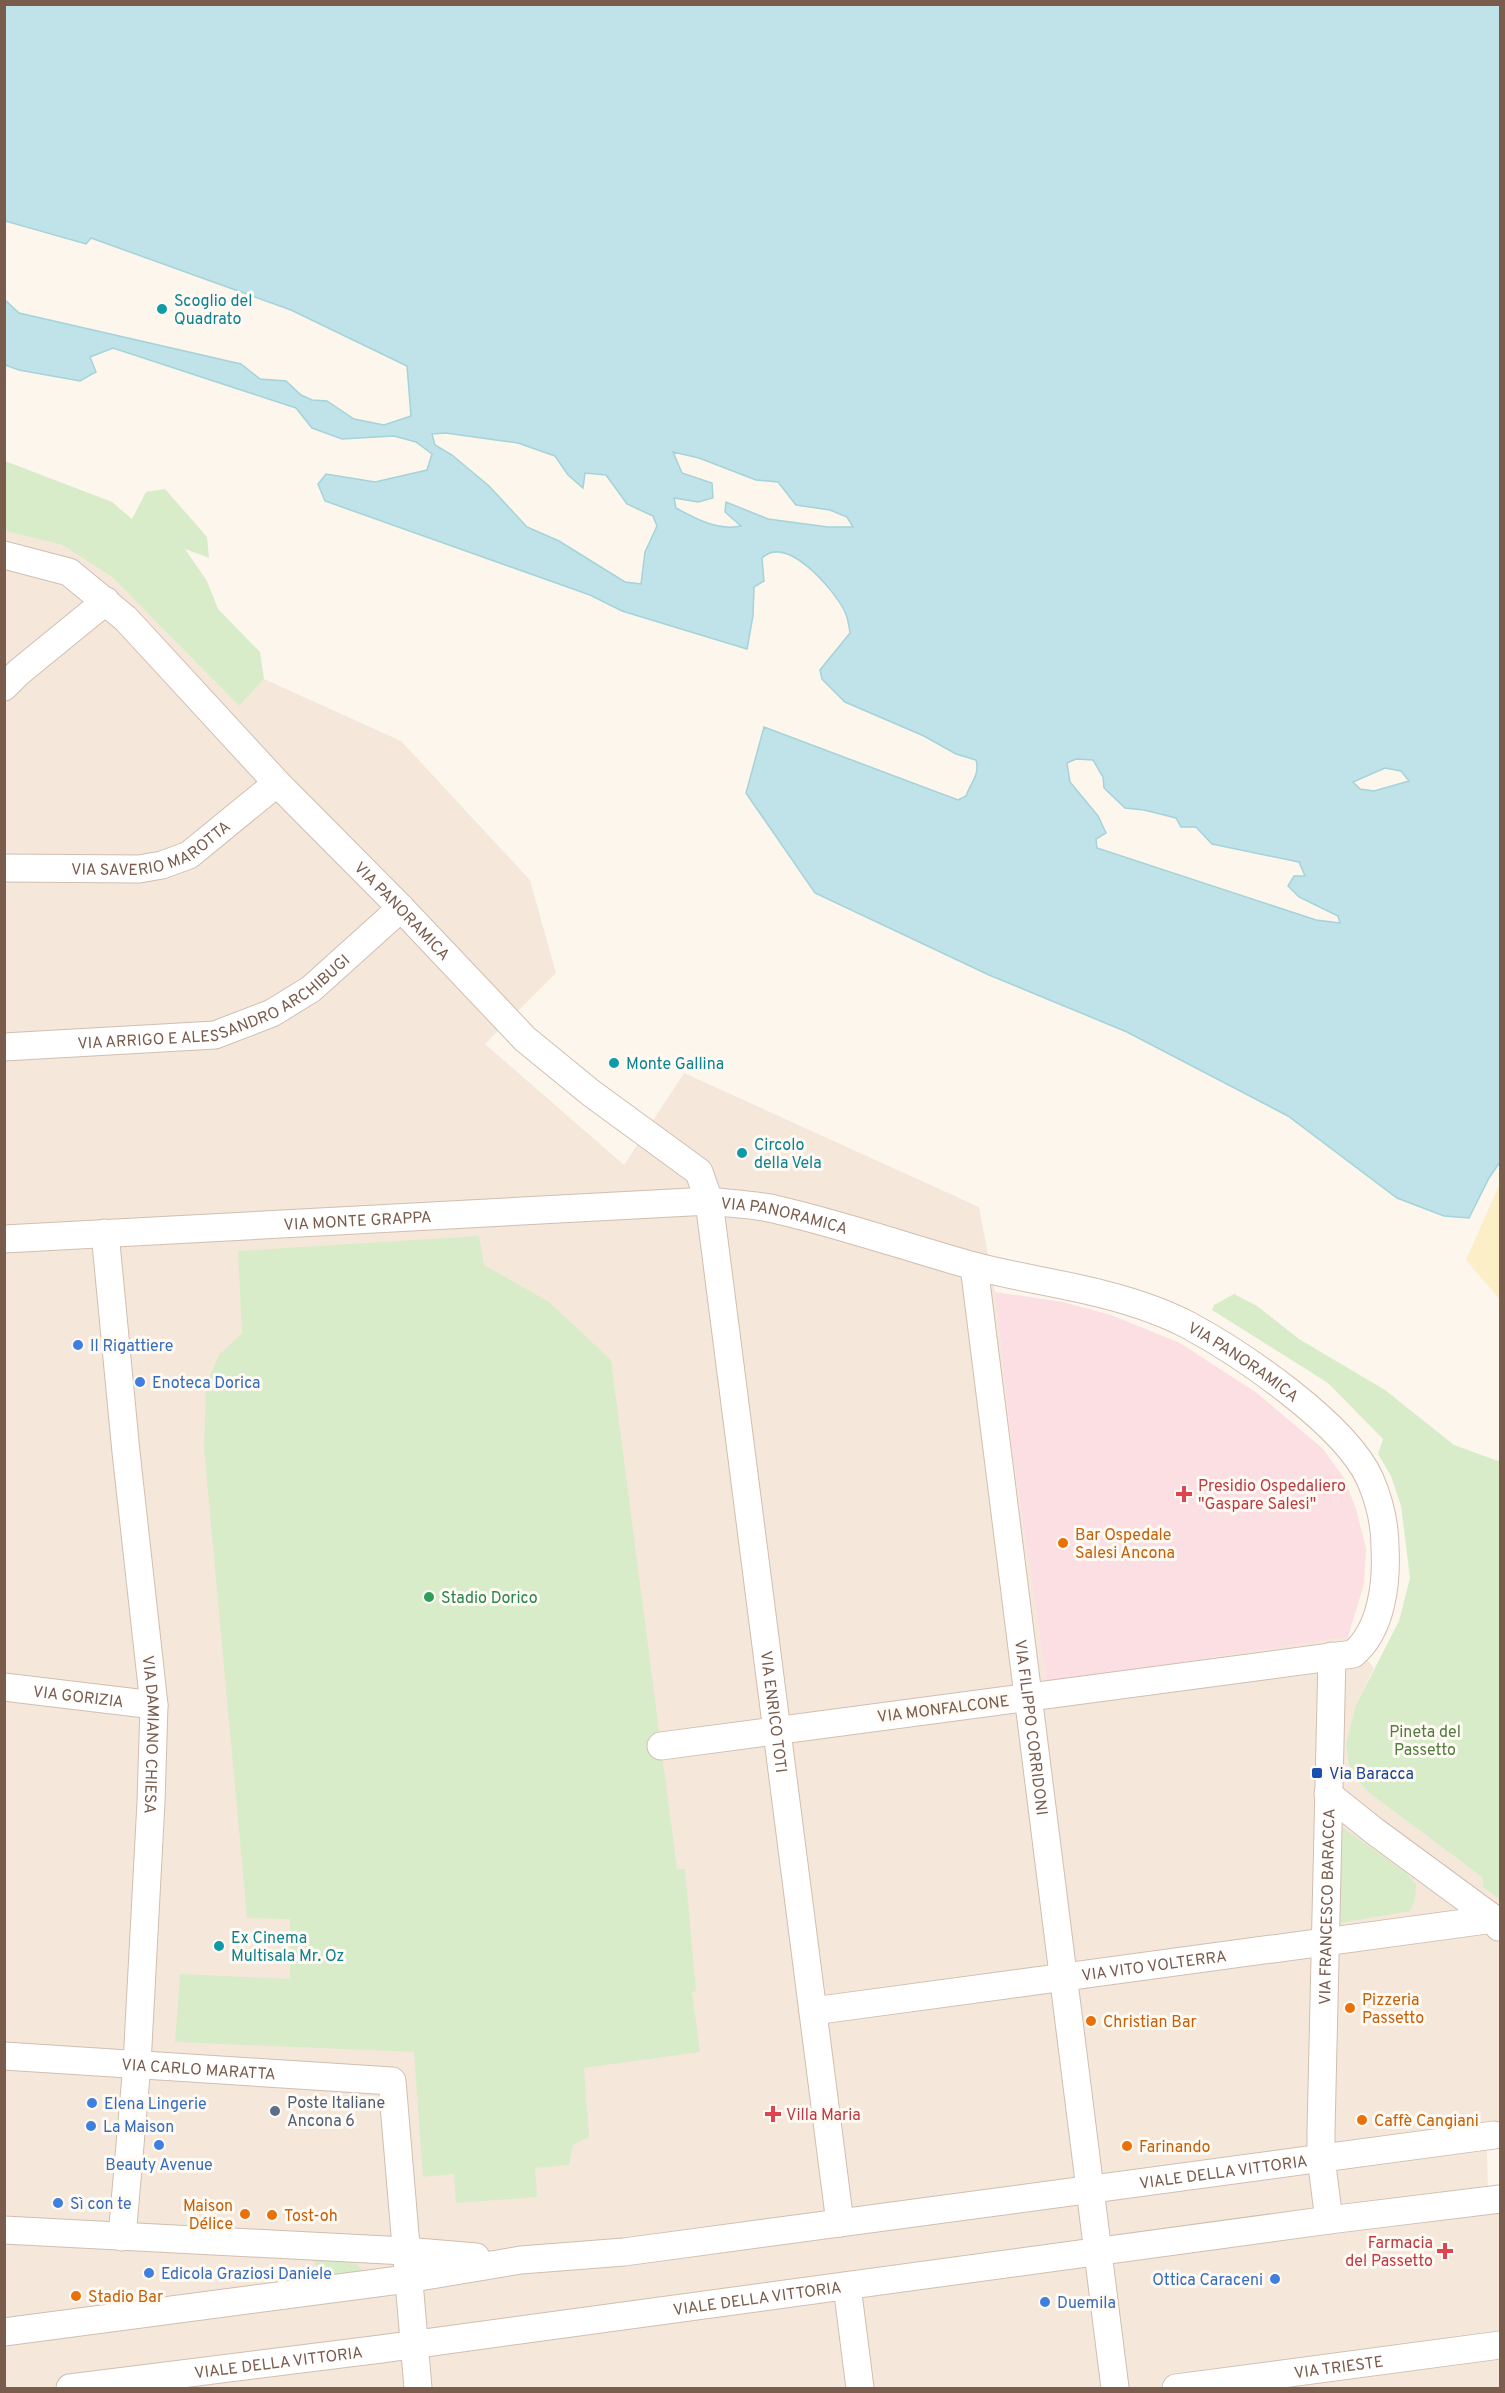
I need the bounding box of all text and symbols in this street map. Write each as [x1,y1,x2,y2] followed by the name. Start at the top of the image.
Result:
[174,292,252,330] place label: Scoglio del Quadrato
[155,302,169,316] marker: Scoglio del Quadrato
[71,817,235,881] street label: VIA SAVERIO MAROTTA
[349,858,453,966] street label: VIA PANORAMICA
[77,951,355,1055] street label: VIA ARRIGO E ALESSANDRO ARCHIBUGI
[626,1055,724,1075] place label: Monte Gallina
[607,1056,621,1070] marker: Monte Gallina
[754,1136,822,1174] place label: Circolo della Vela
[735,1146,749,1160] marker: Circolo della Vela
[720,1194,850,1240] street label: VIA PANORAMICA
[283,1208,432,1236] street label: VIA MONTE GRAPPA
[1184,1319,1302,1407] street label: VIA PANORAMICA
[90,1337,173,1357] place label: Il Rigattiere
[71,1338,85,1352] marker: Il Rigattiere
[152,1374,260,1394] place label: Enoteca Dorica
[133,1375,147,1389] marker: Enoteca Dorica
[1198,1477,1346,1515] place label: Presidio Ospedaliero "Gaspare Salesi"
[1175,1485,1193,1503] marker: Presidio Ospedaliero "Gaspare Salesi"
[1075,1526,1175,1564] place label: Bar Ospedale Salesi Ancona
[1056,1536,1070,1550] marker: Bar Ospedale Salesi Ancona
[441,1589,538,1609] place label: Stadio Dorico
[422,1590,436,1604] marker: Stadio Dorico
[1009,1639,1051,1817] street label: VIA FILIPPO CORRIDONI
[755,1650,790,1774] street label: VIA ENRICO TOTI
[137,1654,162,1814] street label: VIA DAMIANO CHIESA
[32,1683,125,1713] street label: VIA GORIZIA
[876,1692,1010,1728] street label: VIA MONFALCONE
[1389,1723,1461,1761] park label: Pineta del Passetto
[1329,1765,1414,1785] place label: Via Baracca
[1310,1766,1324,1780] marker: Via Baracca
[1316,1808,1340,2005] street label: VIA FRANCESCO BARACCA
[231,1929,344,1967] place label: Ex Cinema Multisala Mr. Oz
[212,1939,226,1953] marker: Ex Cinema Multisala Mr. Oz
[1080,1947,1228,1987] street label: VIA VITO VOLTERRA
[1362,1991,1424,2029] place label: Pizzeria Passetto
[1343,2001,1357,2015] marker: Pizzeria Passetto
[1103,2013,1197,2033] place label: Christian Bar
[1084,2014,1098,2028] marker: Christian Bar
[121,2056,276,2085] street label: VIA CARLO MARATTA
[287,2094,385,2132] place label: Poste Italiane Ancona 6
[104,2095,207,2115] place label: Elena Lingerie
[85,2096,99,2110] marker: Elena Lingerie
[268,2104,282,2118] marker: Poste Italiane Ancona 6
[764,2105,782,2123] marker: Villa Maria
[786,2106,861,2126] place label: Villa Maria
[1374,2112,1479,2132] place label: Caffè Cangiani
[1355,2113,1369,2127] marker: Caffè Cangiani
[103,2118,174,2138] place label: La Maison
[84,2119,98,2133] marker: La Maison
[152,2138,166,2152] marker: Beauty Avenue
[1139,2138,1210,2158] place label: Farinando
[1120,2139,1134,2153] marker: Farinando
[1138,2152,1309,2195] street label: VIALE DELLA VITTORIA
[105,2156,213,2176] place label: Beauty Avenue
[70,2195,132,2215] place label: Sì con te
[51,2196,65,2210] marker: Sì con te
[183,2197,233,2235] place label: Maison Délice
[238,2207,252,2221] marker: Maison Délice
[284,2207,338,2227] place label: Tost-oh
[265,2208,279,2222] marker: Tost-oh
[1345,2234,1433,2272] place label: Farmacia del Passetto
[1438,2244,1452,2258] marker: Farmacia del Passetto
[161,2265,332,2285] place label: Edicola Graziosi Daniele
[142,2266,156,2280] marker: Edicola Graziosi Daniele
[1152,2271,1263,2291] place label: Ottica Caraceni
[1268,2272,1282,2286] marker: Ottica Caraceni
[672,2278,843,2321] street label: VIALE DELLA VITTORIA
[88,2288,163,2308] place label: Stadio Bar
[69,2289,83,2303] marker: Stadio Bar
[1057,2294,1116,2314] place label: Duemila
[1038,2295,1052,2309] marker: Duemila
[193,2343,364,2384] street label: VIALE DELLA VITTORIA
[1293,2353,1385,2384] street label: VIA TRIESTE

